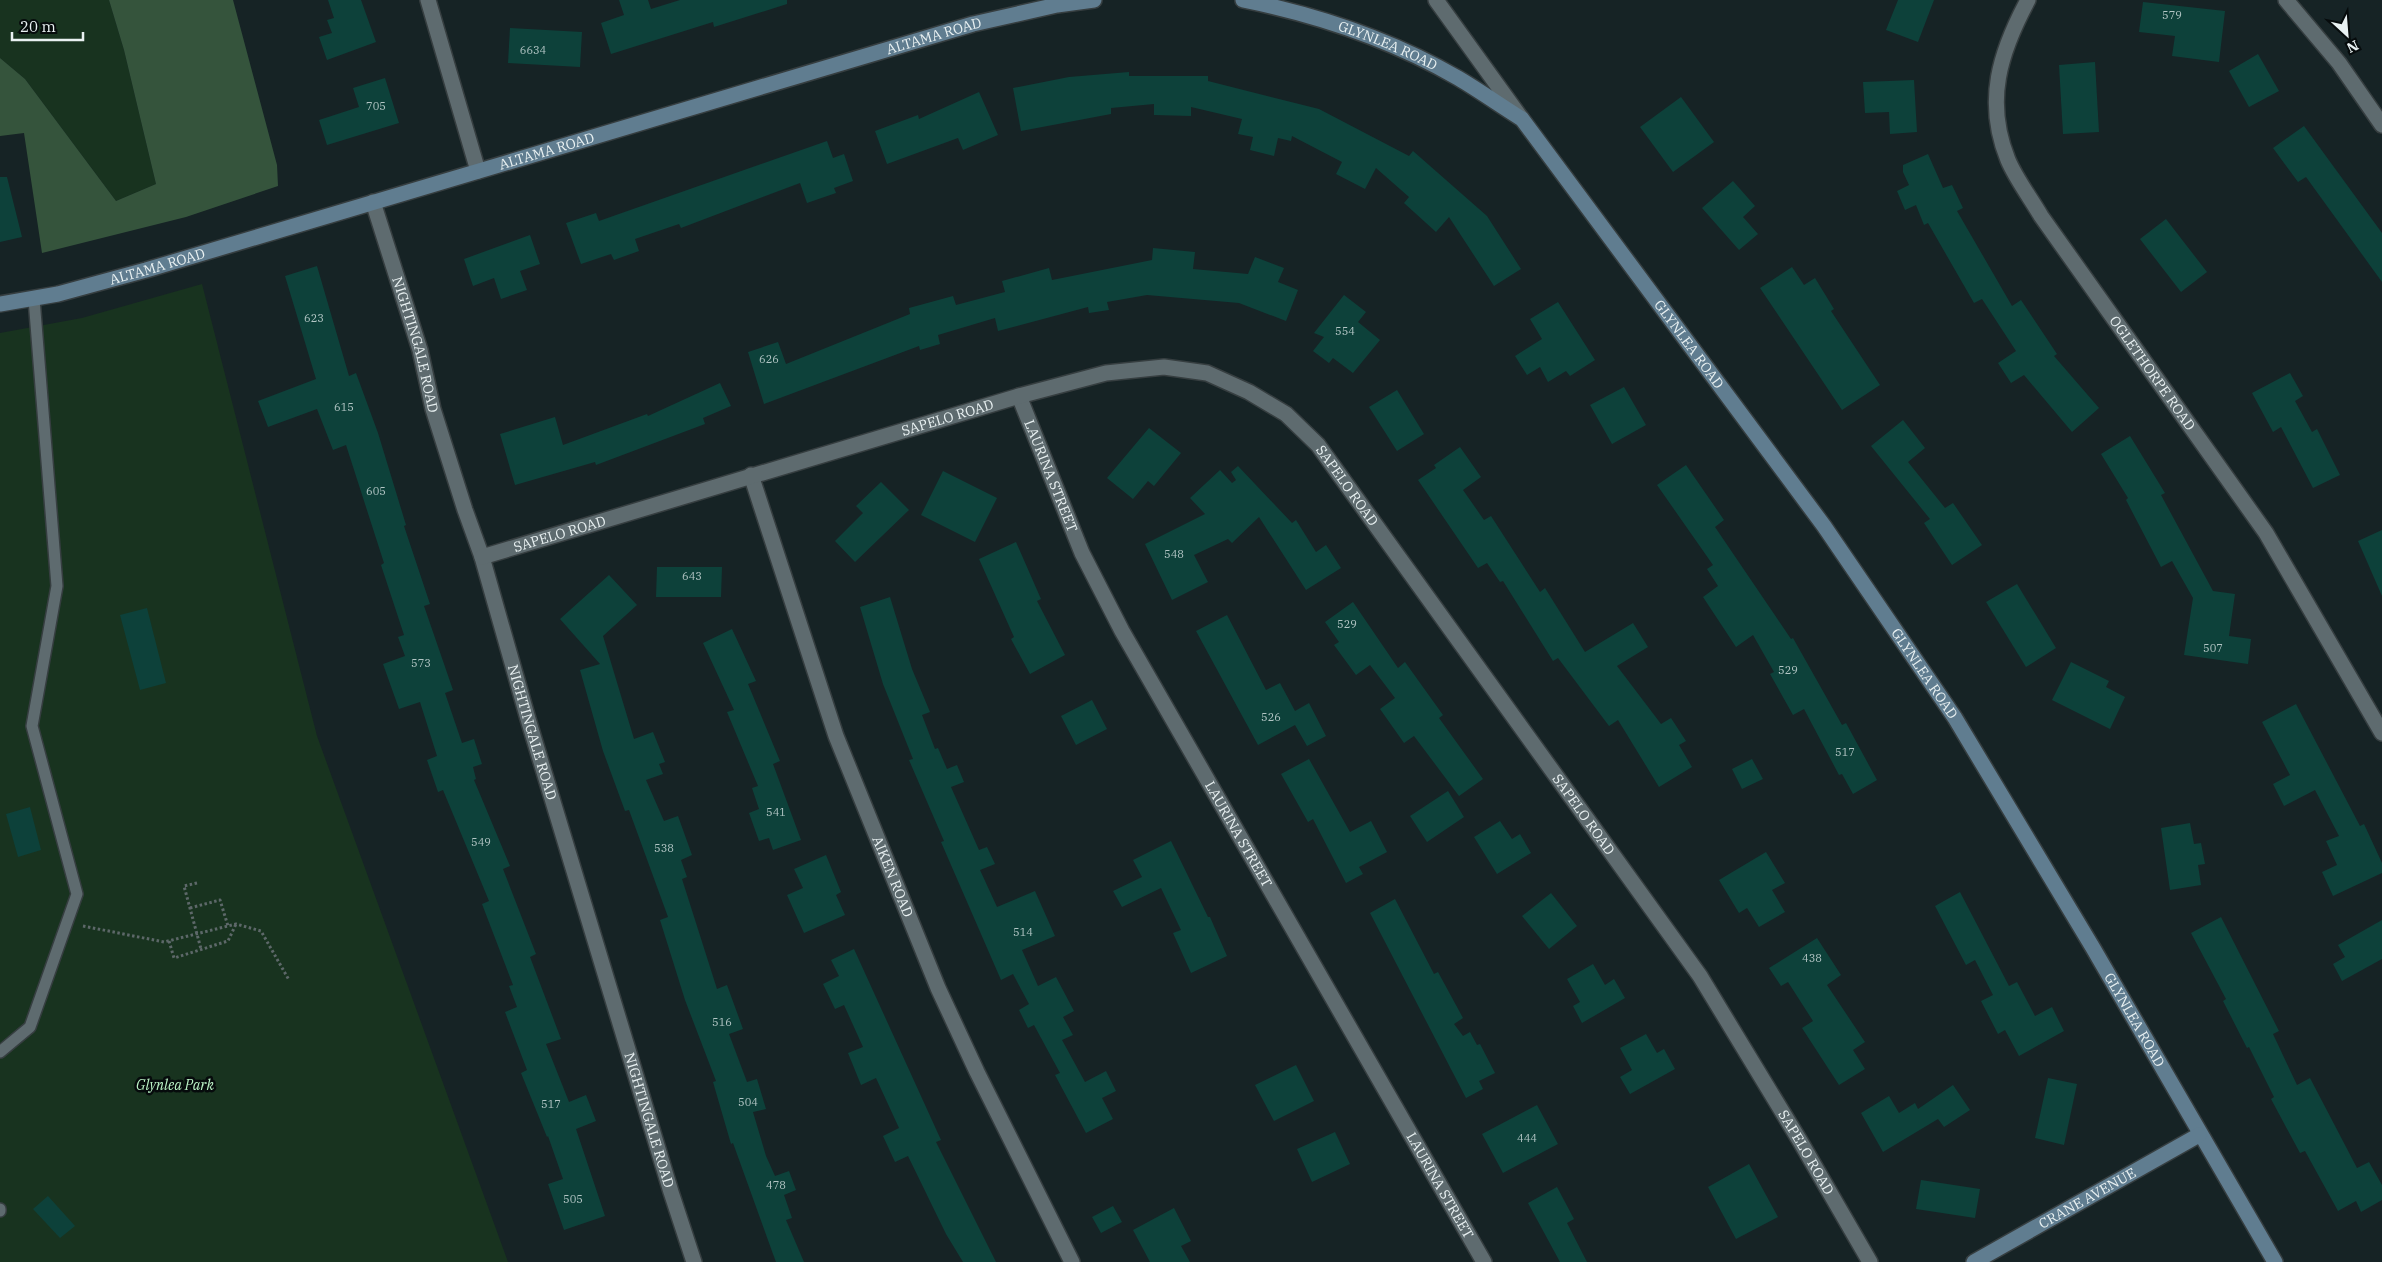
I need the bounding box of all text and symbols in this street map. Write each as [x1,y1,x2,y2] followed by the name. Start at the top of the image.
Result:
[2162,8,2182,22] house number: 579
[12,10,84,42] scale bar
[2322,10,2372,60] north arrow
[884,13,983,58] street label: ALTAMA ROAD
[20,17,56,36] text: 20 m
[1336,17,1440,74] street label: GLYNLEA ROAD
[2344,36,2362,57] text: N
[520,43,547,57] house number: 6634
[366,99,386,113] house number: 705
[497,128,596,174] street label: ALTAMA ROAD
[108,244,207,288] street label: ALTAMA ROAD
[388,274,443,414] street label: NIGHTINGALE ROAD
[1650,296,1728,392] street label: GLYNLEA ROAD
[304,311,324,325] house number: 623
[2106,312,2199,434] street label: OGLETHORPE ROAD
[1335,324,1355,338] house number: 554
[759,352,779,366] house number: 626
[899,395,996,440] street label: SAPELO ROAD
[334,400,354,414] house number: 615
[1020,417,1082,535] street label: LAURINA STREET
[1312,442,1382,530] street label: SAPELO ROAD
[366,484,386,498] house number: 605
[511,511,608,556] street label: SAPELO ROAD
[1164,547,1184,561] house number: 548
[682,569,702,583] house number: 643
[1337,617,1357,631] house number: 529
[1887,625,1962,722] street label: GLYNLEA ROAD
[2203,641,2223,655] house number: 507
[411,656,431,670] house number: 573
[504,662,561,802] street label: NIGHTINGALE ROAD
[1778,663,1798,677] house number: 529
[1261,710,1281,724] house number: 526
[1835,745,1855,759] house number: 517
[1549,770,1619,858] street label: SAPELO ROAD
[1201,778,1276,891] street label: LAURINA STREET
[766,805,786,819] house number: 541
[868,833,917,920] street label: AIKEN ROAD
[471,835,491,849] house number: 549
[654,841,674,855] house number: 538
[1013,925,1033,939] house number: 514
[1802,951,1822,965] house number: 438
[2100,969,2169,1070] street label: GLYNLEA ROAD
[712,1015,732,1029] house number: 516
[620,1050,678,1190] street label: NIGHTINGALE ROAD
[136,1076,214,1094] park label: Glynlea Park
[738,1095,758,1109] house number: 504
[541,1097,561,1111] house number: 517
[1774,1107,1838,1198] street label: SAPELO ROAD
[1402,1129,1478,1242] street label: LAURINA STREET
[1517,1131,1537,1145] house number: 444
[2035,1164,2139,1233] street label: CRANE AVENUE
[766,1178,786,1192] house number: 478
[563,1192,583,1206] house number: 505

